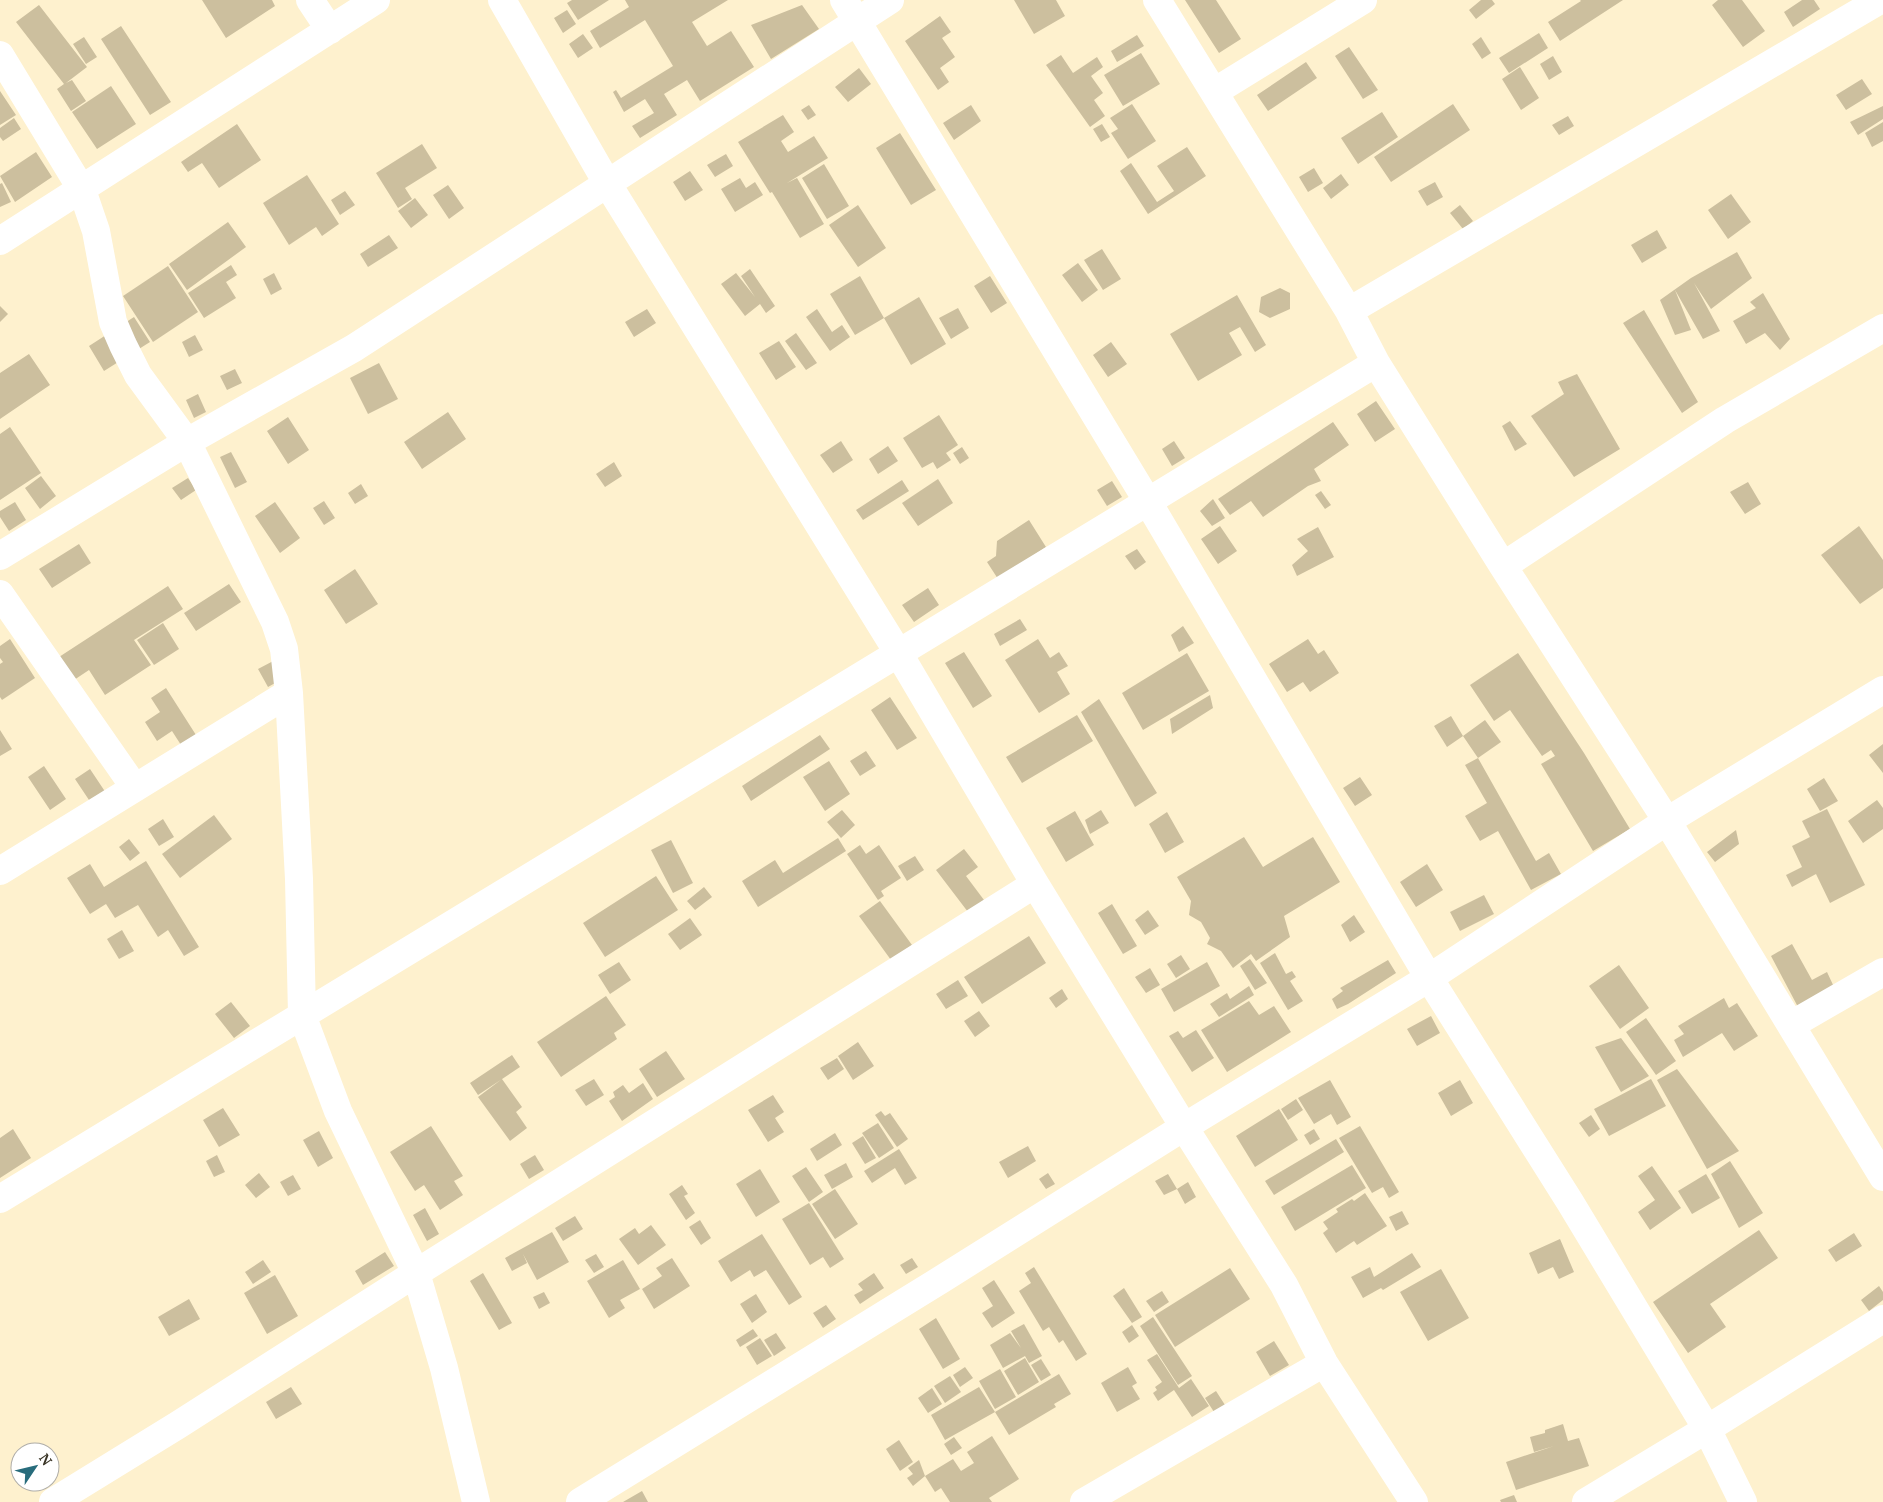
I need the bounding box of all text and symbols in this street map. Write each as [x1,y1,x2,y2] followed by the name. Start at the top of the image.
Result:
[10,1442,60,1492] north arrow
[35,1449,57,1469] text: N

